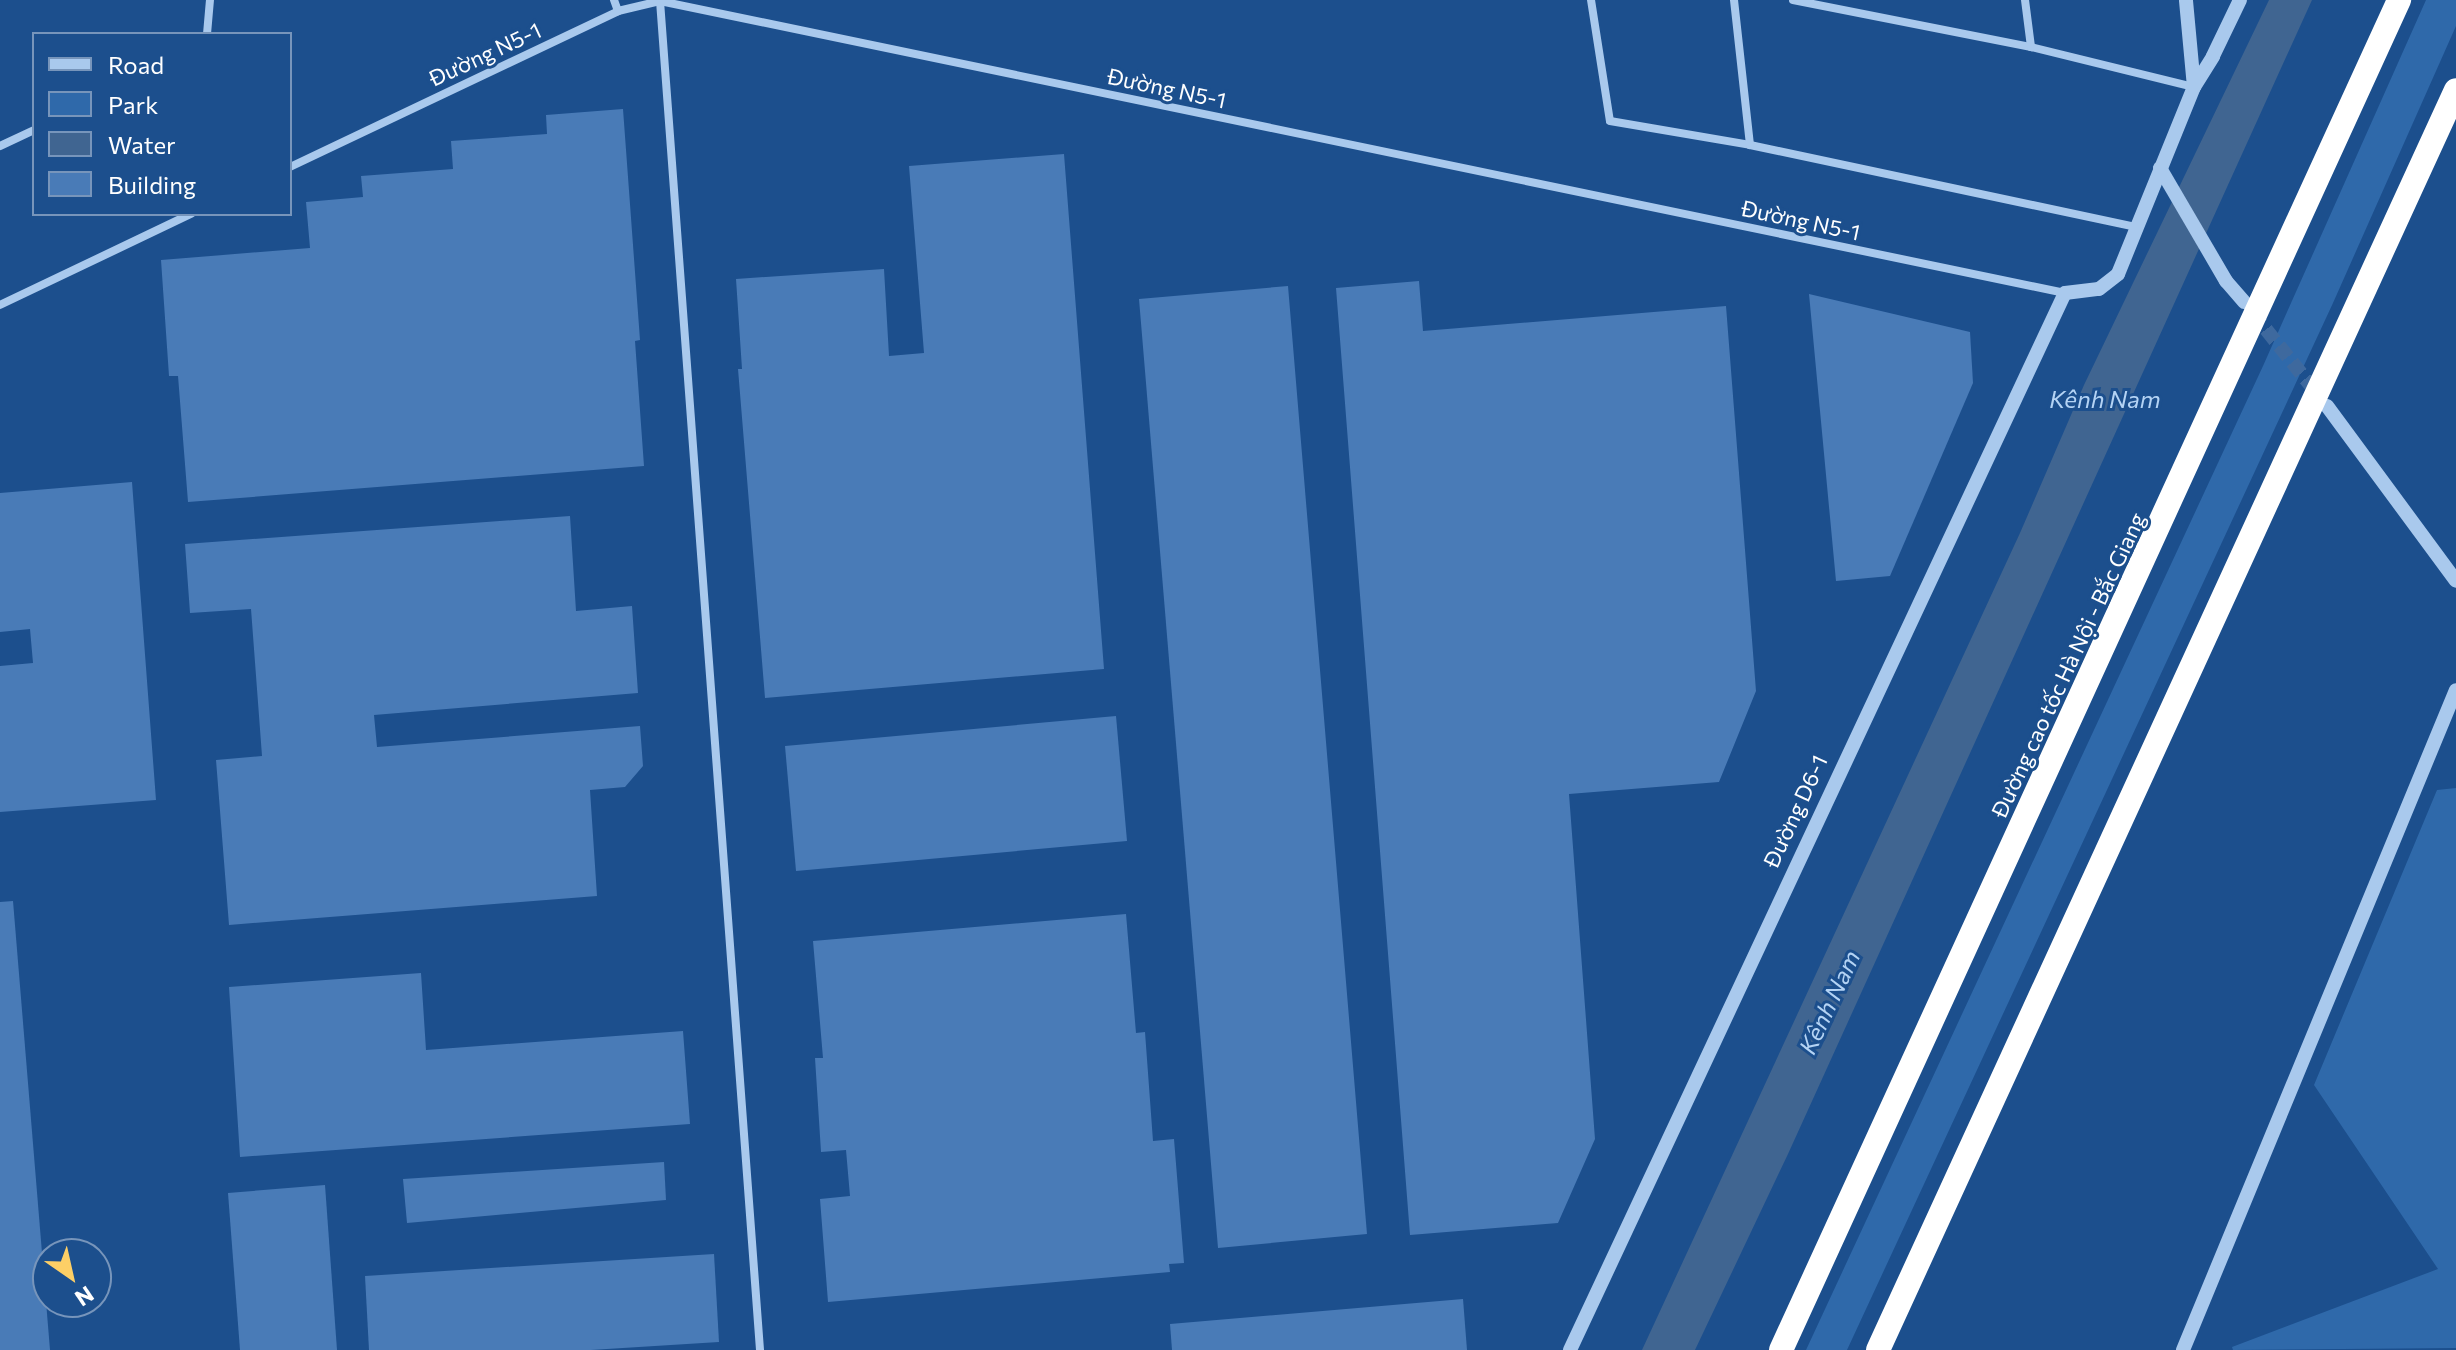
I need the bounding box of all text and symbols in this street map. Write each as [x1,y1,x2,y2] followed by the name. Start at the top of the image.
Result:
[425,17,545,91] street label: Đường N5-1
[32,32,292,216] legend
[108,50,164,79] text: Road
[1105,63,1229,113] street label: Đường N5-1
[108,90,158,119] text: Park
[108,130,176,159] text: Water
[108,170,196,199] text: Building
[1739,195,1863,245] street label: Đường N5-1
[2049,385,2161,413] water label: Kênh Nam
[1986,508,2150,822] street label: Đường cao tốc Hà Nội - Bắc Giang
[1757,751,1833,871] street label: Đường D6-1
[1792,945,1866,1059] water label: Kênh Nam
[32,1238,112,1318] north arrow
[70,1281,99,1312] text: N

